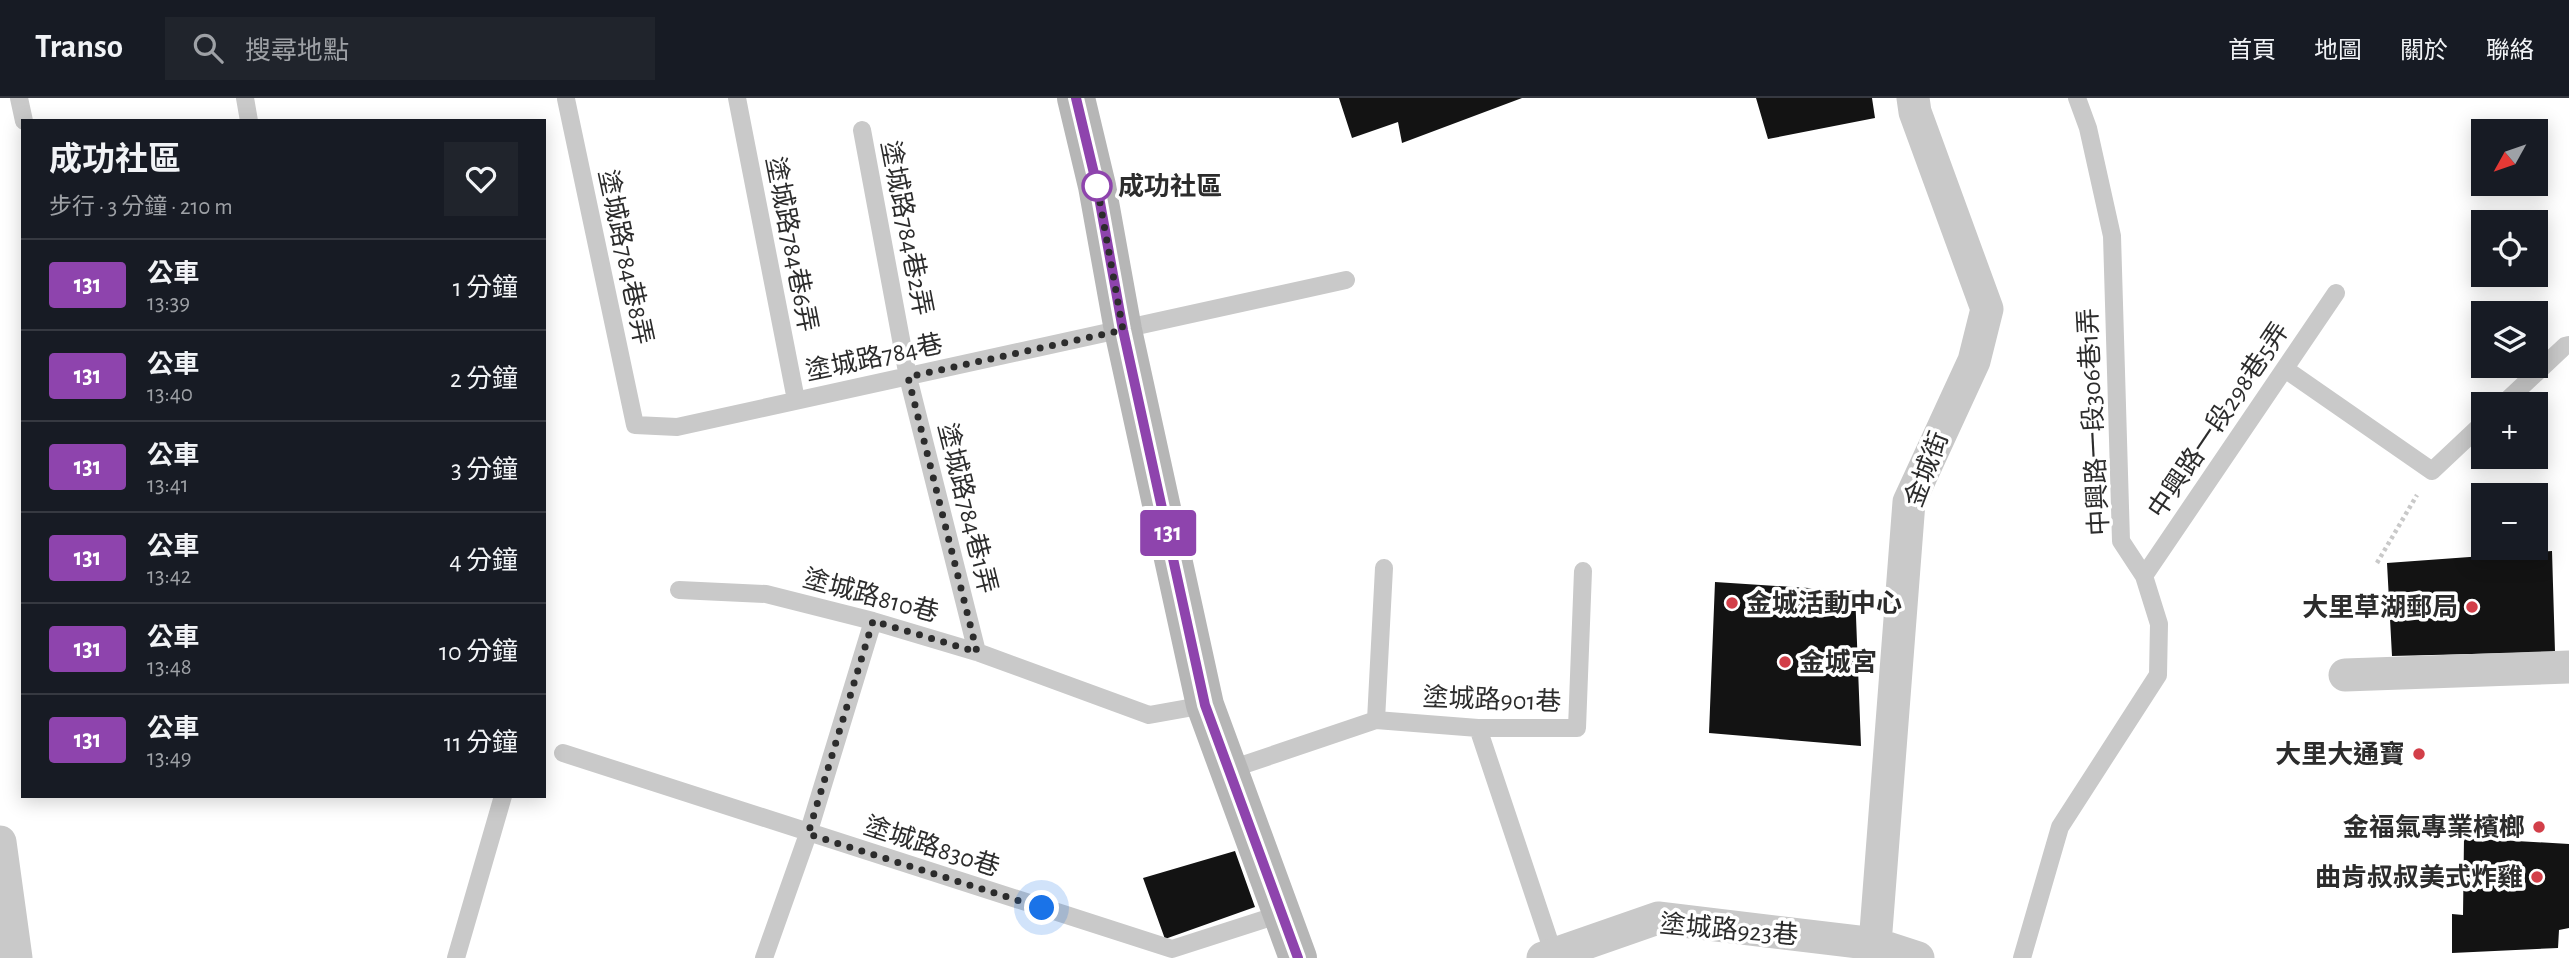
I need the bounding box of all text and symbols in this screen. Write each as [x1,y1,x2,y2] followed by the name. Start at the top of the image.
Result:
[165,17,655,80] search box
[189,29,227,67] icon: search
[35,31,123,64] text: Transo
[245,38,349,64] text: 搜尋地點
[2228,39,2276,63] text: 首頁
[2314,39,2362,63] text: 地圖
[2400,39,2448,63] text: 關於
[2486,39,2534,63] text: 聯絡
[2471,119,2548,196] north arrow
[2471,119,2548,560] map controls
[876,138,938,318] street label: 塗城路784巷2弄
[444,142,518,216] button: heart
[49,144,181,177] text: 成功社區
[761,154,823,334] street label: 塗城路784巷6弄
[594,167,658,347] street label: 塗城路784巷8弄
[1082,171,1112,201] marker: 成功社區
[1118,172,1222,200] place label: 成功社區
[49,196,233,219] text: 步行 · 3 分鐘 · 210 m
[2471,210,2548,287] button: locate
[147,261,199,287] text: 公車
[74,273,101,297] text: 131
[453,275,518,301] text: 1 分鐘
[147,292,190,315] text: 13:39
[2471,301,2548,378] button: layers
[2073,308,2113,536] street label: 中興路一段306巷1弄
[2142,317,2294,523] street label: 中興路一段298巷5弄
[803,329,945,385] street label: 塗城路784巷
[147,352,199,378] text: 公車
[74,364,101,388] text: 131
[450,366,518,392] text: 2 分鐘
[147,383,193,406] text: 13:40
[2471,392,2548,469] button: +
[933,420,1003,596] street label: 塗城路784巷1弄
[1900,428,1953,510] street label: 金城街
[147,443,199,469] text: 公車
[74,455,101,479] text: 131
[451,457,518,483] text: 3 分鐘
[147,474,189,497] text: 13:41
[2471,483,2548,560] button: −
[1128,510,1208,556] line badge: 131
[1154,521,1182,545] text: 131
[147,534,199,560] text: 公車
[74,546,101,570] text: 131
[449,548,518,574] text: 4 分鐘
[800,563,942,627] street label: 塗城路810巷
[147,565,191,588] text: 13:42
[1746,589,1902,617] place label: 金城活動中心
[2302,593,2458,621] place label: 大里草湖郵局
[1724,595,1740,611] marker: 金城活動中心
[2464,599,2480,615] marker: 大里草湖郵局
[147,625,199,651] text: 公車
[74,637,101,661] text: 131
[439,639,518,665] text: 10 分鐘
[1799,648,1877,676] place label: 金城宮
[1777,654,1793,670] marker: 金城宮
[147,656,192,679] text: 13:48
[1422,683,1562,715] street label: 塗城路901巷
[147,716,199,742] text: 公車
[74,728,101,752] text: 131
[444,730,518,756] text: 11 分鐘
[2275,740,2405,768] place label: 大里大通寶
[2411,746,2427,762] marker: 大里大通寶
[147,747,192,770] text: 13:49
[861,811,1003,881] street label: 塗城路830巷
[2343,813,2525,841] place label: 金福氣專業檳榔
[2531,819,2547,835] marker: 金福氣專業檳榔
[2315,863,2523,891] place label: 曲肯叔叔美式炸雞
[2529,869,2545,885] marker: 曲肯叔叔美式炸雞
[1024,890,1059,925] your location
[1659,909,1799,949] street label: 塗城路923巷

